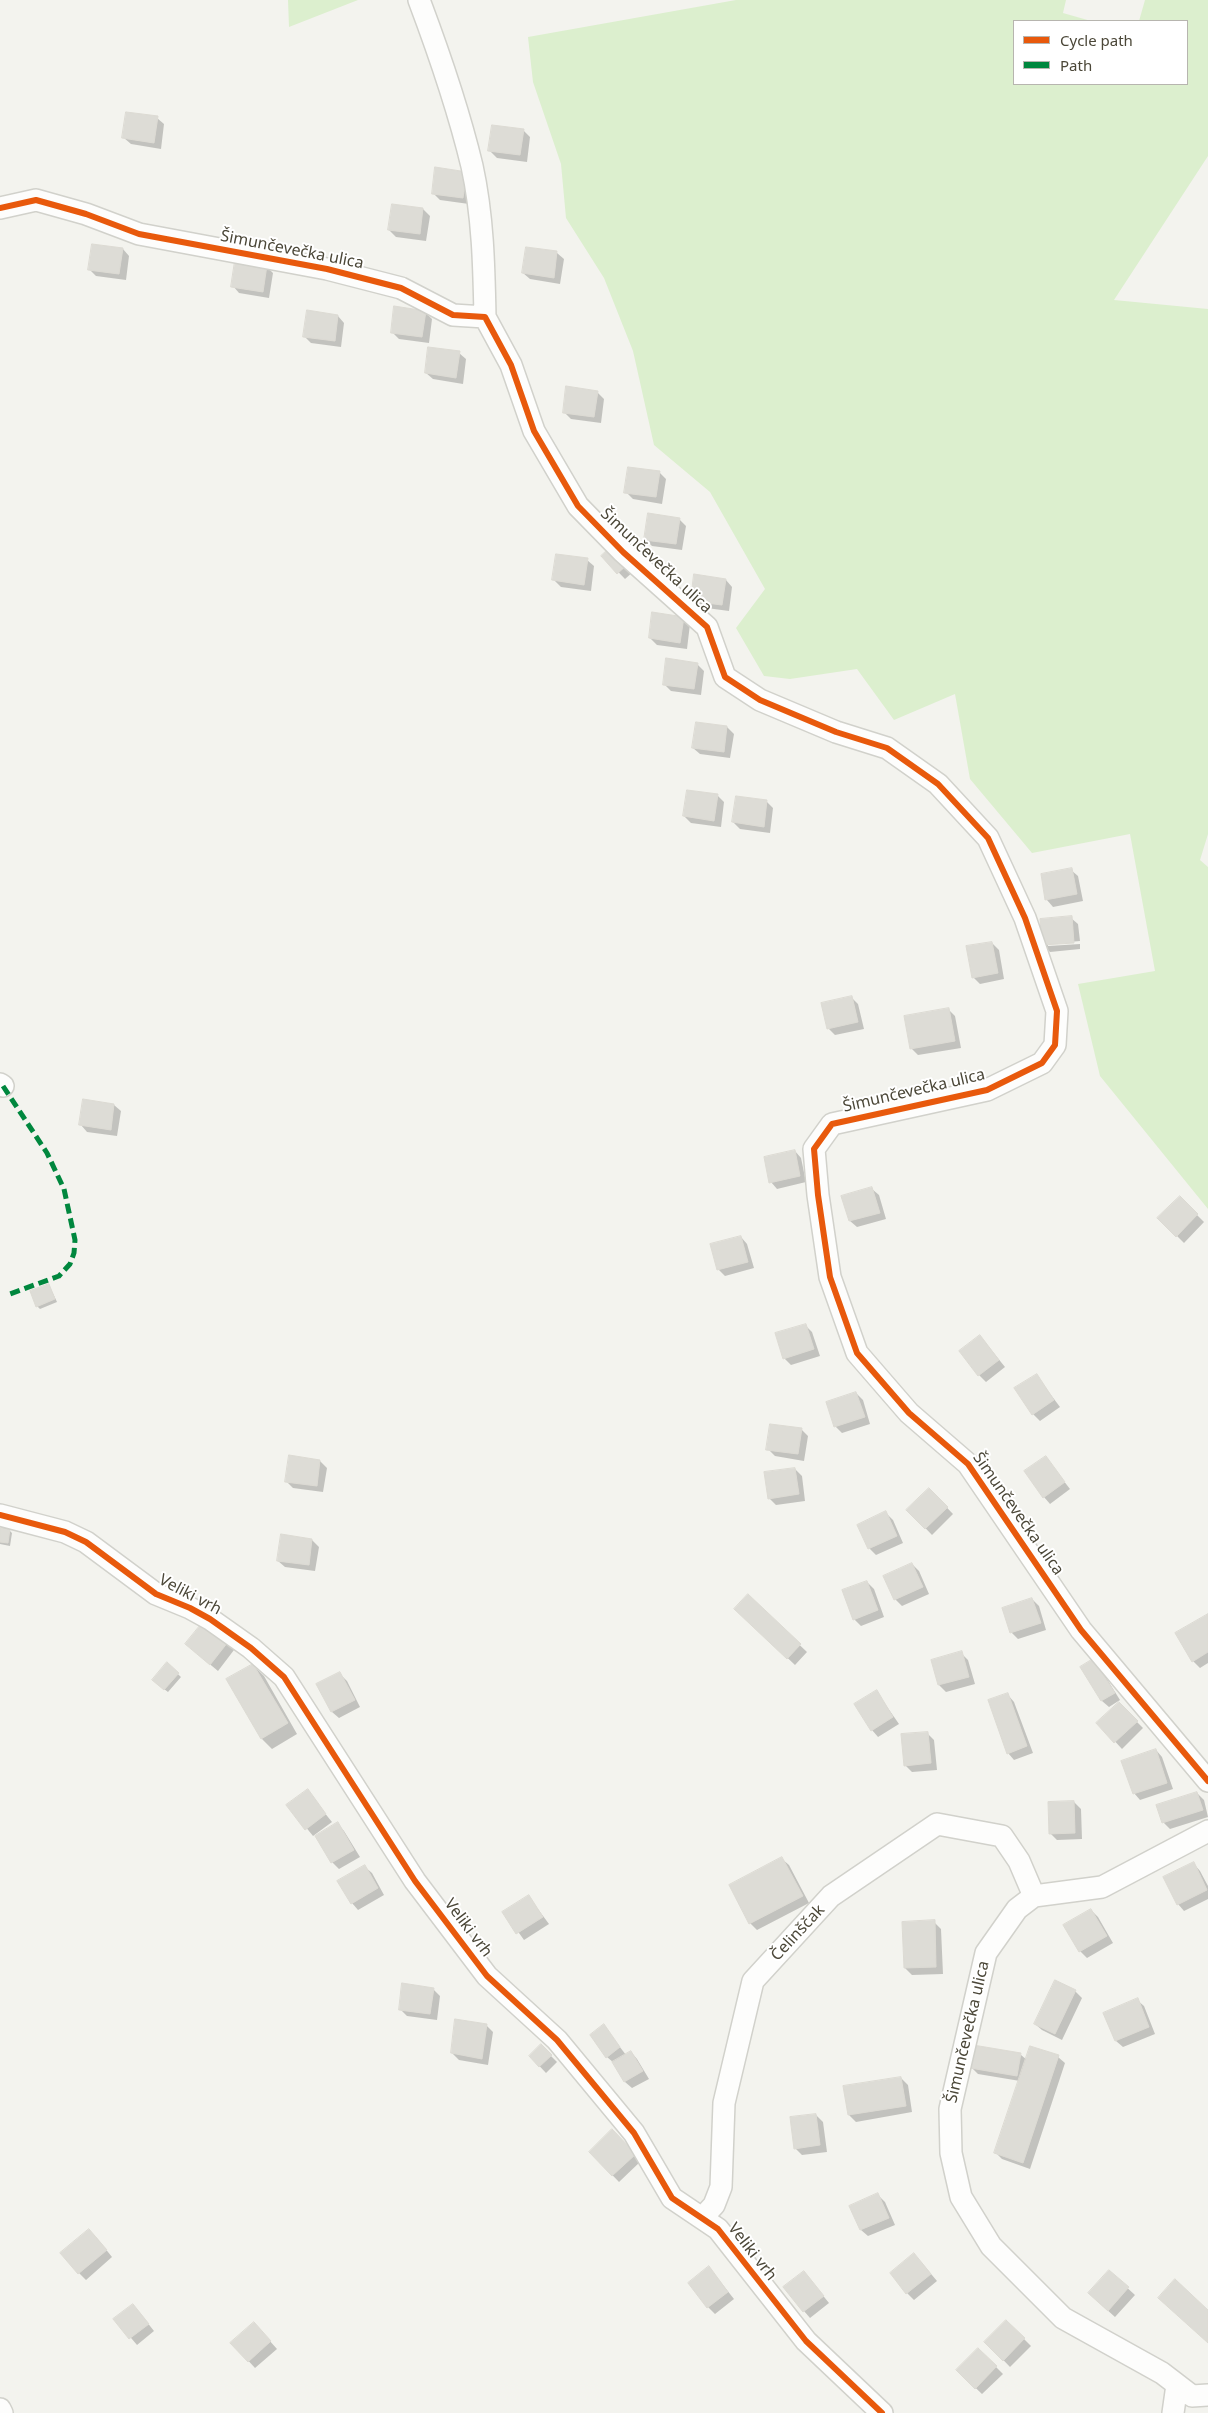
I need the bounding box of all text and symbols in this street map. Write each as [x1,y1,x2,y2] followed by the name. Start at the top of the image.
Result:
[1013,20,1188,85] legend
[1060,30,1133,50] text: Cycle path
[1060,55,1092,75] text: Path
[219,227,365,273] street label: Šimunčevečka ulica
[596,504,716,618] street label: Šimunčevečka ulica
[841,1065,987,1117] street label: Šimunčevečka ulica
[968,1449,1068,1579] street label: Šimunčevečka ulica
[155,1571,225,1619] street label: Veliki vrh
[440,1895,496,1961] street label: Veliki vrh
[767,1901,829,1965] street label: Čelinščak
[942,1959,994,2105] street label: Šimunčevečka ulica
[723,2219,781,2285] street label: Veliki vrh

